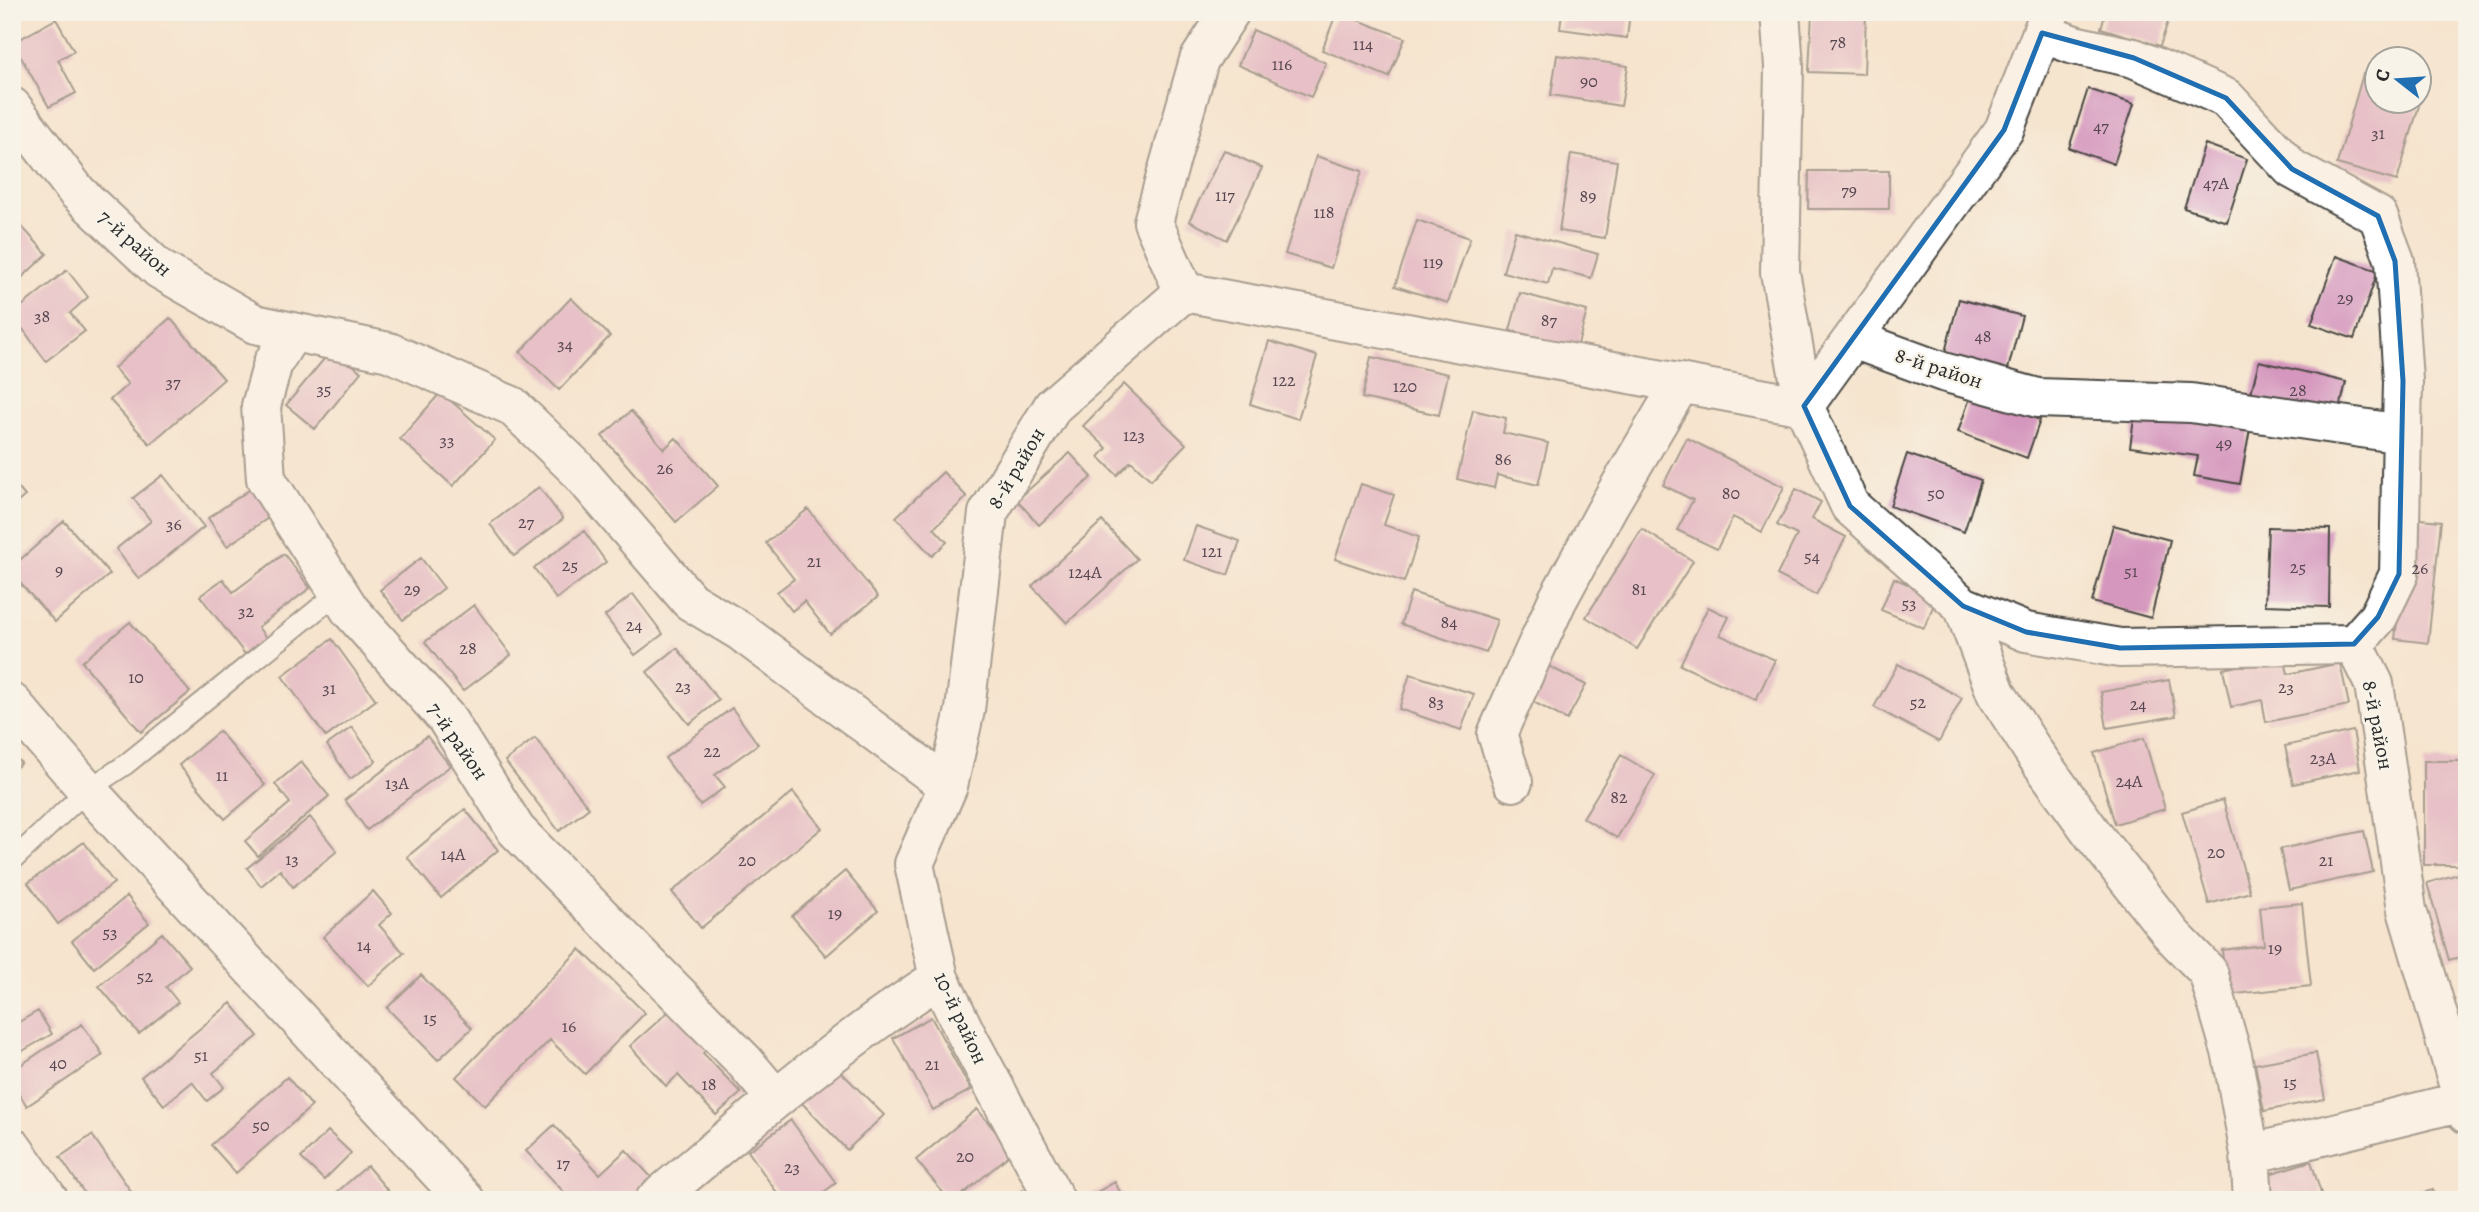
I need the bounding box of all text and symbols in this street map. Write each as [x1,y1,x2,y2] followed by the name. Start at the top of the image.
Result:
[1830,30,1846,54] house number: 78
[1353,32,1373,56] house number: 114
[2364,46,2434,116] north arrow
[1272,52,1292,76] house number: 116
[2369,66,2397,85] text: С
[1580,69,1598,93] house number: 90
[2093,114,2109,138] house number: 47
[2371,121,2385,145] house number: 31
[2203,171,2230,195] house number: 47А
[1841,178,1857,202] house number: 79
[1215,183,1235,207] house number: 117
[1580,184,1596,208] house number: 89
[1313,200,1335,224] house number: 118
[92,203,178,283] street label: 7-й район
[1423,250,1443,274] house number: 119
[2337,286,2353,310] house number: 29
[34,304,50,328] house number: 38
[1541,308,1558,332] house number: 87
[1975,324,1991,348] house number: 48
[557,332,573,356] house number: 34
[1892,341,1986,395] street label: 8-й район
[1272,368,1296,392] house number: 122
[165,370,181,394] house number: 37
[1393,374,1417,398] house number: 120
[316,377,332,401] house number: 35
[2289,378,2307,402] house number: 28
[981,422,1051,514] street label: 8-й район
[1123,423,1145,447] house number: 123
[440,428,454,452] house number: 33
[2216,431,2232,455] house number: 49
[1494,447,1512,471] house number: 86
[657,456,673,480] house number: 26
[1722,481,1740,505] house number: 80
[1927,481,1945,505] house number: 50
[518,510,534,534] house number: 27
[166,512,182,536] house number: 36
[1202,539,1222,563] house number: 121
[1804,544,1820,568] house number: 54
[807,549,821,573] house number: 21
[562,553,578,577] house number: 25
[2290,555,2306,579] house number: 25
[2412,556,2428,580] house number: 26
[55,558,63,582] house number: 9
[2124,559,2138,583] house number: 51
[1068,560,1102,584] house number: 124А
[404,577,420,601] house number: 29
[1632,577,1646,601] house number: 81
[1901,591,1917,615] house number: 53
[238,599,254,623] house number: 32
[1441,610,1457,634] house number: 84
[626,613,642,637] house number: 24
[459,636,477,660] house number: 28
[128,665,144,689] house number: 10
[675,674,691,698] house number: 23
[2278,675,2294,699] house number: 23
[322,676,336,700] house number: 31
[2356,678,2400,772] street label: 8-й район
[1428,690,1444,714] house number: 83
[1910,690,1927,714] house number: 52
[2130,692,2146,716] house number: 24
[421,696,495,786] street label: 7-й район
[703,739,721,763] house number: 22
[2310,746,2337,770] house number: 23А
[216,763,228,787] house number: 11
[2115,769,2143,793] house number: 24А
[385,771,410,795] house number: 13А
[1610,785,1628,809] house number: 82
[2207,840,2225,864] house number: 20
[441,842,466,866] house number: 14А
[285,847,299,871] house number: 13
[738,848,756,872] house number: 20
[2319,848,2333,872] house number: 21
[828,901,842,925] house number: 19
[102,920,118,944] house number: 53
[357,933,371,957] house number: 14
[2268,936,2282,960] house number: 19
[137,964,154,988] house number: 52
[927,967,995,1069] street label: 10-й район
[423,1006,437,1030] house number: 15
[562,1014,576,1038] house number: 16
[194,1043,208,1067] house number: 51
[49,1051,67,1075] house number: 40
[925,1052,939,1076] house number: 21
[2283,1070,2297,1094] house number: 15
[702,1072,716,1096] house number: 18
[252,1113,270,1137] house number: 50
[956,1144,974,1168] house number: 20
[556,1151,570,1175] house number: 17
[784,1155,800,1179] house number: 23

